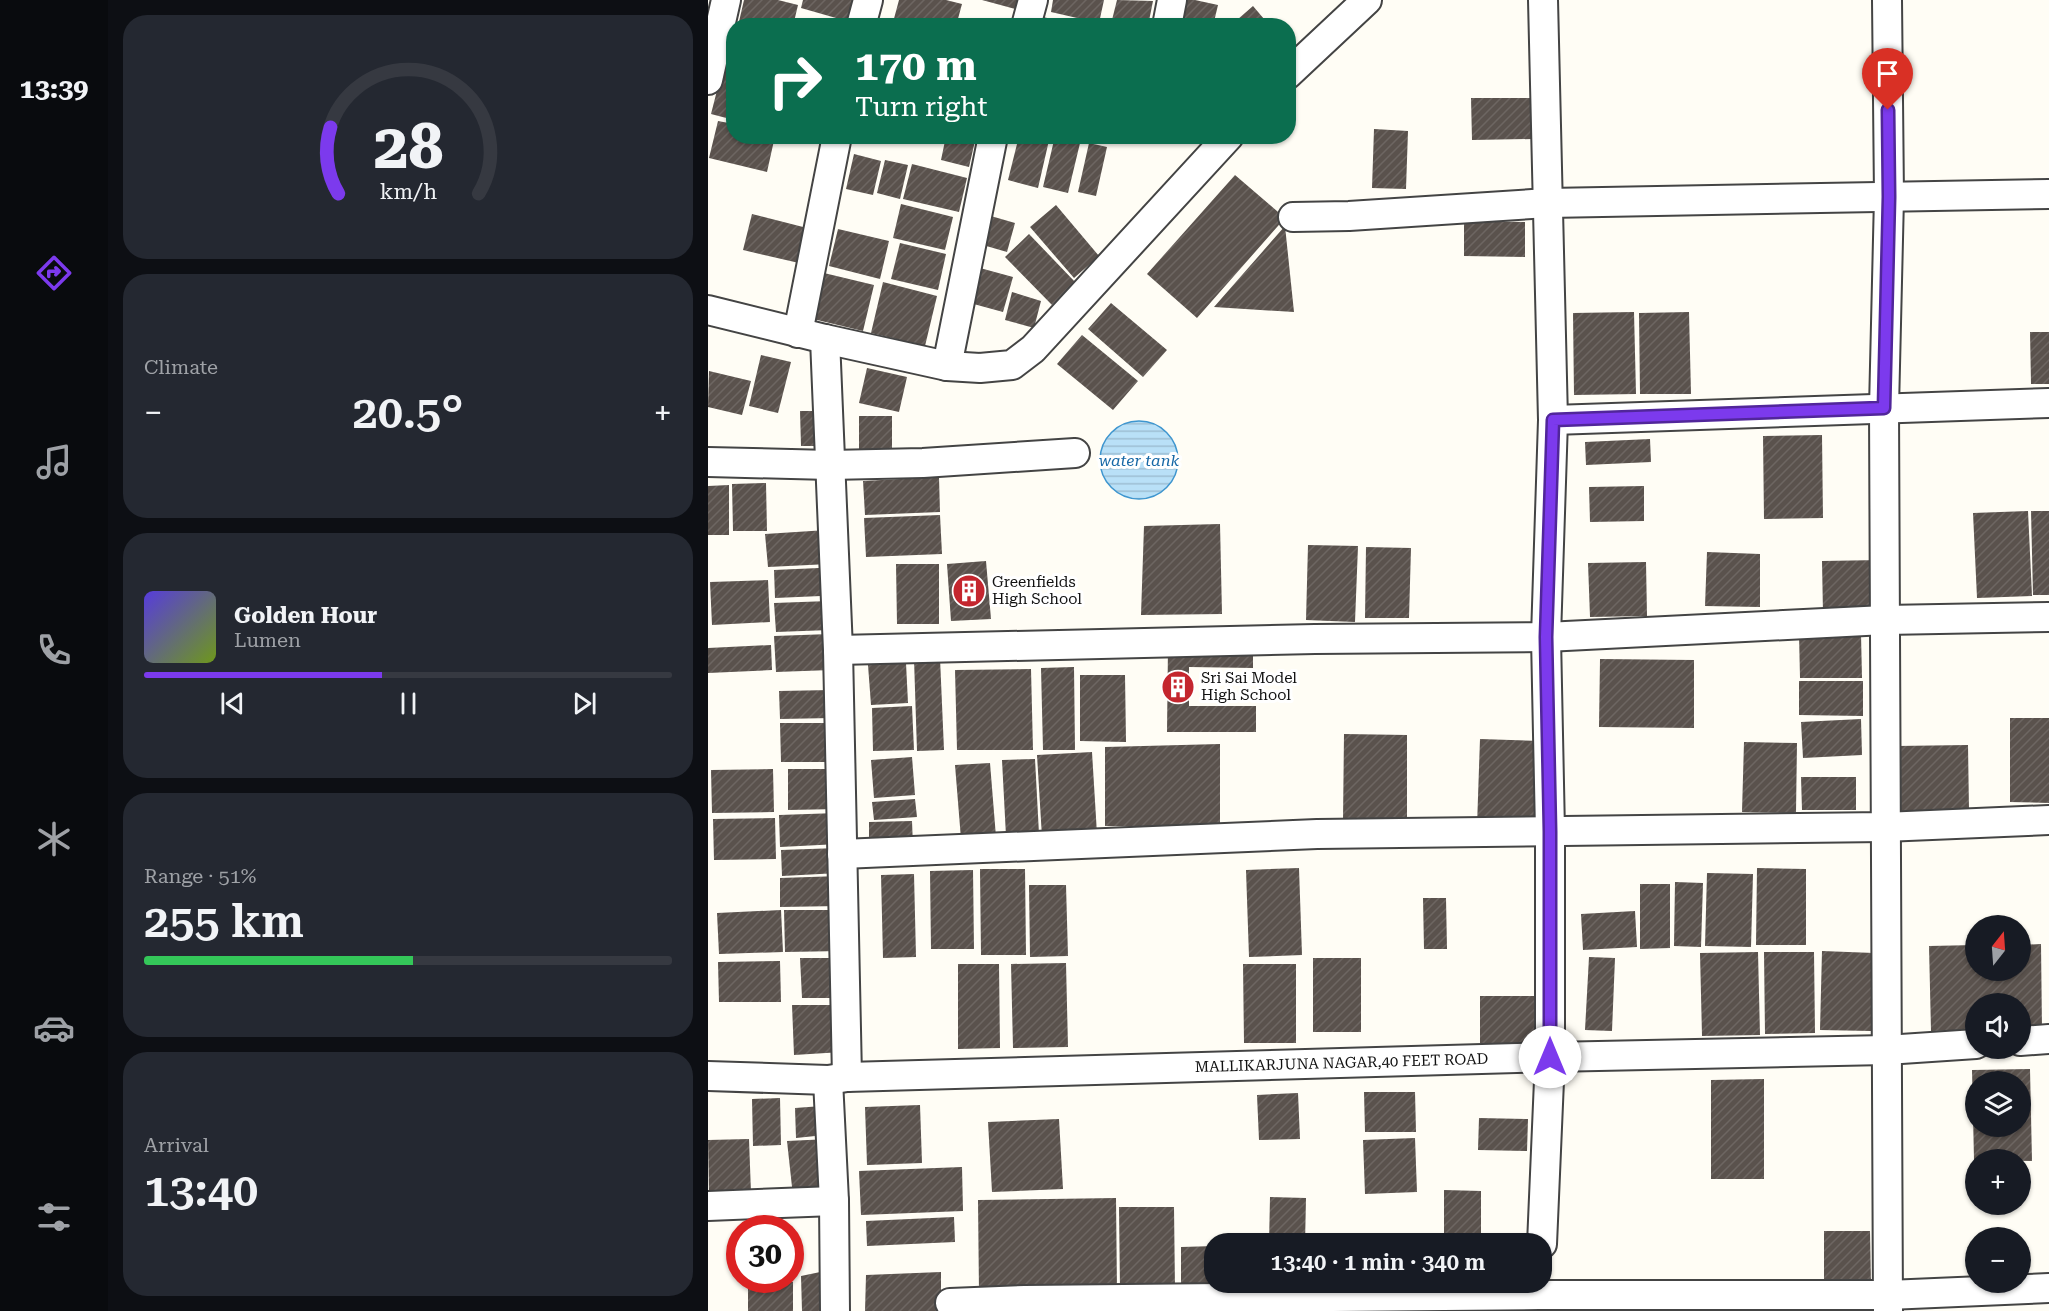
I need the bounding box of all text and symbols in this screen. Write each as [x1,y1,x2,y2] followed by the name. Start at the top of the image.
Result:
[855,41,977,90] text: 170 m
[756,42,834,120] icon: right
[1862,48,1913,110] pin
[1871,57,1904,90] icon: arrive
[20,73,88,105] text: 13:39
[855,91,988,123] text: Turn right
[373,110,443,183] text: 28
[379,179,437,204] text: km/h
[33,252,75,294] icon: directions
[144,355,218,379] text: Climate
[352,386,464,439] text: 20.5°
[144,393,162,432] text: −
[654,393,672,432] text: +
[33,441,75,483] icon: music
[1099,451,1180,470] water label: water tank
[951,573,987,609] building icon: Greenfields High School
[992,573,1082,608] place label: Greenfields High School
[234,603,377,628] text: Golden Hour
[234,628,301,652] text: Lumen
[33,629,75,671] icon: phone
[1160,669,1196,705] building icon: Sri Sai Model High School
[1201,669,1297,704] place label: Sri Sai Model High School
[216,687,249,720] icon: previous
[392,687,425,720] icon: pause
[568,687,601,720] icon: next
[33,818,75,860] icon: climate
[144,864,256,888] text: Range · 51%
[144,895,304,948] text: 255 km
[1965,915,2031,981] north arrow
[1965,915,2031,1293] map controls
[1965,993,2031,1059] button: sound
[33,1007,75,1049] icon: car
[1518,1025,1582,1089] position arrow
[1195,1050,1488,1076] street label: MALLIKARJUNA NAGAR,40 FEET ROAD
[1965,1071,2031,1137] button: layers
[144,1133,209,1157] text: Arrival
[1965,1149,2031,1215] button: +
[144,1164,258,1217] text: 13:40
[33,1196,75,1238] icon: filters
[726,1215,804,1293] speed limit sign: 30
[1965,1227,2031,1293] button: −
[1271,1250,1485,1275] text: 13:40 · 1 min · 340 m

